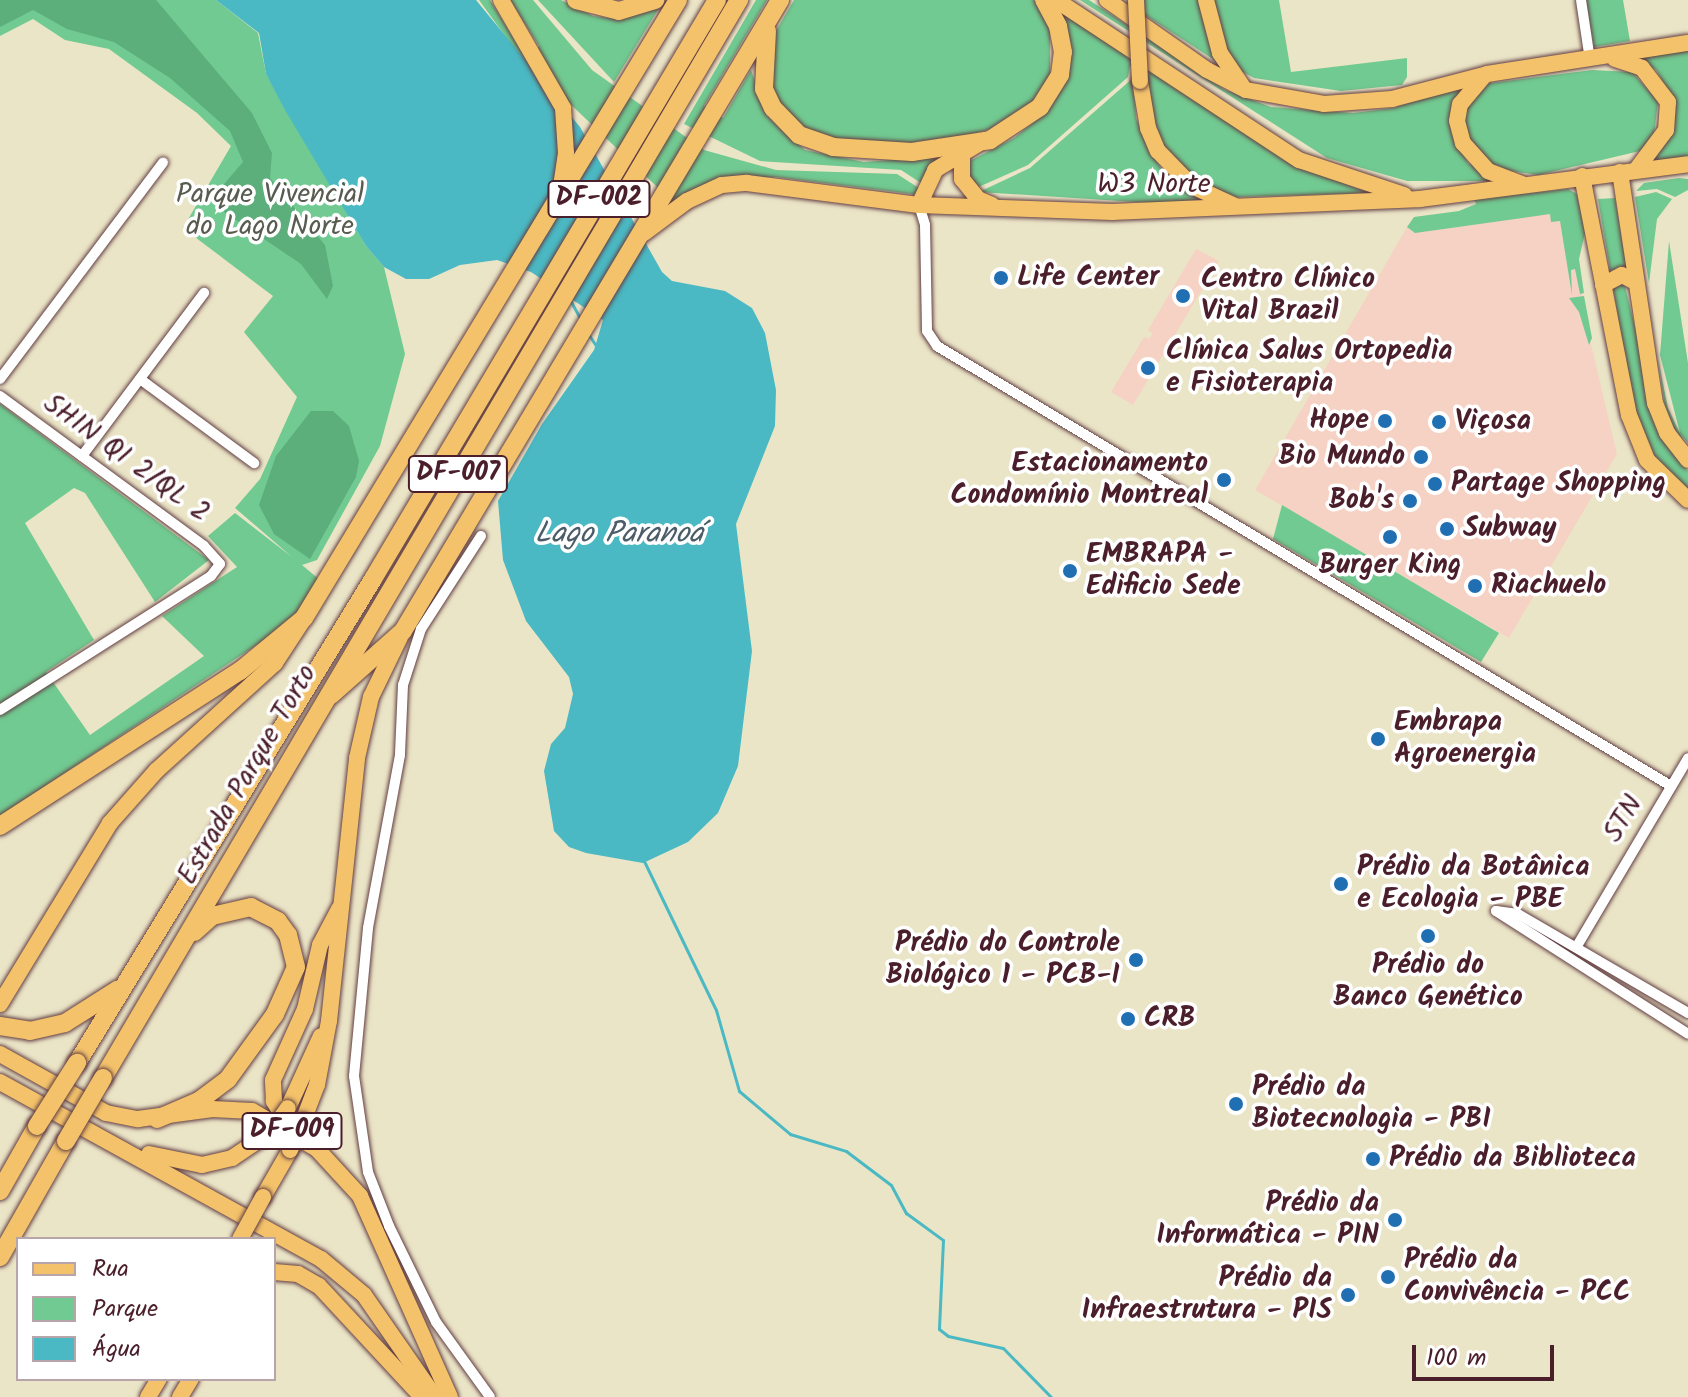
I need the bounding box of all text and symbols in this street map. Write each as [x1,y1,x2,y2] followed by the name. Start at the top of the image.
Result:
[1097,168,1211,202] street label: W3 Norte
[547,177,651,221] road number: DF-002
[176,178,364,244] park label: Parque Vivencial do Lago Norte
[1017,261,1159,295] place label: Life Center
[1201,263,1375,329] place label: Centro Clínico Vital Brazil
[992,269,1010,287] marker: Life Center
[1172,285,1194,307] marker: Centro Clínico Vital Brazil
[1166,335,1452,401] place label: Clínica Salus Ortopedia e Fisioterapia
[1137,357,1159,379] marker: Clínica Salus Ortopedia e Fisioterapia
[36,387,216,531] street label: SHIN QI 2/QL 2
[1309,404,1369,438] place label: Hope
[1455,405,1531,439] place label: Viçosa
[1376,412,1394,430] marker: Hope
[1430,413,1448,431] marker: Viçosa
[1279,440,1405,474] place label: Bio Mundo
[950,447,1208,513] place label: Estacionamento Condomínio Montreal
[1412,448,1430,466] marker: Bio Mundo
[406,452,510,496] road number: DF-007
[1451,467,1666,501] place label: Partage Shopping
[1215,471,1233,489] marker: Estacionamento Condomínio Montreal
[1426,475,1444,493] marker: Partage Shopping
[1329,484,1394,518] place label: Bob's
[1401,492,1419,510] marker: Bob's
[1463,512,1557,546] place label: Subway
[535,516,703,552] water label: Lago Paranoá
[1438,520,1456,538] marker: Subway
[1381,528,1399,546] marker: Burger King
[1086,538,1241,604] place label: EMBRAPA - Edificio Sede
[1319,549,1461,583] place label: Burger King
[1061,562,1079,580] marker: EMBRAPA - Edificio Sede
[1491,569,1606,603] place label: Riachuelo
[1466,577,1484,595] marker: Riachuelo
[171,659,325,891] street label: Estrada Parque Torto
[1394,706,1536,772] place label: Embrapa Agroenergia
[1369,730,1387,748] marker: Embrapa Agroenergia
[1597,789,1651,849] street label: STN
[1357,851,1589,917] place label: Prédio da Botânica e Ecologia - PBE
[1332,875,1350,893] marker: Prédio da Botânica e Ecologia - PBE
[886,927,1120,993] place label: Prédio do Controle Biológico 1 - PCB-I
[1419,927,1437,945] marker: Prédio do Banco Genético
[1333,949,1523,1015] place label: Prédio do Banco Genético
[1127,951,1145,969] marker: Prédio do Controle Biológico 1 - PCB-I
[1144,1002,1196,1036] place label: CRB
[1119,1010,1137,1028] marker: CRB
[1252,1071,1491,1137] place label: Prédio da Biotecnologia - PBI
[1227,1095,1245,1113] marker: Prédio da Biotecnologia - PBI
[240,1109,344,1153] road number: DF-009
[1389,1142,1636,1176] place label: Prédio da Biblioteca
[1364,1150,1382,1168] marker: Prédio da Biblioteca
[1156,1187,1379,1253] place label: Prédio da Informática - PIN
[1386,1211,1404,1229] marker: Prédio da Informática - PIN
[16,1237,276,1381] legend
[1404,1244,1630,1310] place label: Prédio da Convivência - PCC
[92,1250,129,1289] text: Rua
[1082,1262,1332,1328] place label: Prédio da Infraestrutura - PIS
[1379,1268,1397,1286] marker: Prédio da Convivência - PCC
[1339,1286,1357,1304] marker: Prédio da Infraestrutura - PIS
[92,1290,158,1329] text: Parque
[1416,1329,1558,1379] scale bar
[92,1330,141,1369] text: Água
[1426,1339,1486,1378] text: 100 m

